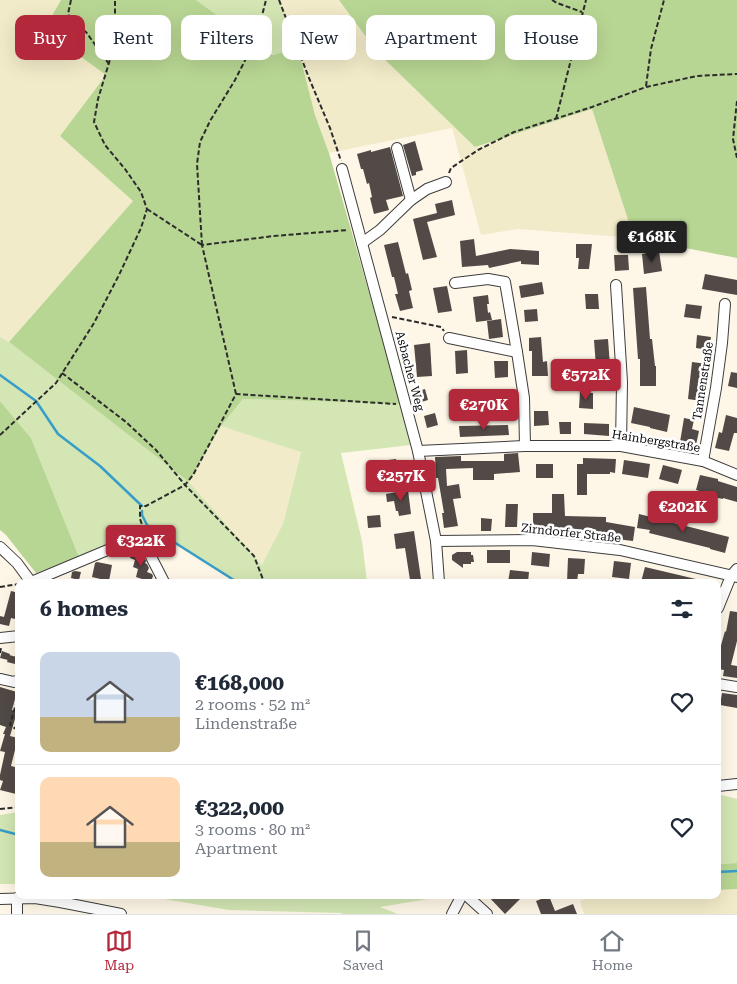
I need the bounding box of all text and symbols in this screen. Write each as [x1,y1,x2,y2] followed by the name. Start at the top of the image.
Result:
[15,15,85,60] chip: Buy
[95,15,171,60] chip: Rent
[181,15,272,60] chip: Filters
[282,15,356,60] chip: New
[366,15,495,60] chip: Apartment
[505,15,597,60] chip: House
[617,220,687,263] pin: €168K
[628,227,676,246] text: €168K
[393,329,427,413] street label: Asbacher Weg
[690,340,716,421] street label: Tannenstraße
[551,358,621,401] pin: €572K
[562,365,610,384] text: €572K
[449,388,519,431] pin: €270K
[460,395,508,414] text: €270K
[611,427,702,455] street label: Hainbergstraße
[366,460,436,502] pin: €257K
[377,466,425,485] text: €257K
[648,490,718,533] pin: €202K
[659,497,707,516] text: €202K
[520,521,622,545] street label: Zirndorfer Straße
[106,524,176,567] pin: €322K
[117,531,165,550] text: €322K
[668,595,696,623] icon: filters
[40,597,128,621] text: 6 homes
[195,671,284,695] text: €168,000
[80,672,140,732] icon: home
[668,688,696,716] icon: heart
[195,695,310,714] text: 2 rooms · 52 m²
[195,714,297,733] text: Lindenstraße
[195,796,284,820] text: €322,000
[80,797,140,857] icon: home
[668,813,696,841] icon: heart
[195,820,310,839] text: 3 rooms · 80 m²
[195,839,278,858] text: Apartment
[104,927,134,973] tab: Map
[343,927,383,973] tab: Saved
[592,927,633,973] tab: Home

